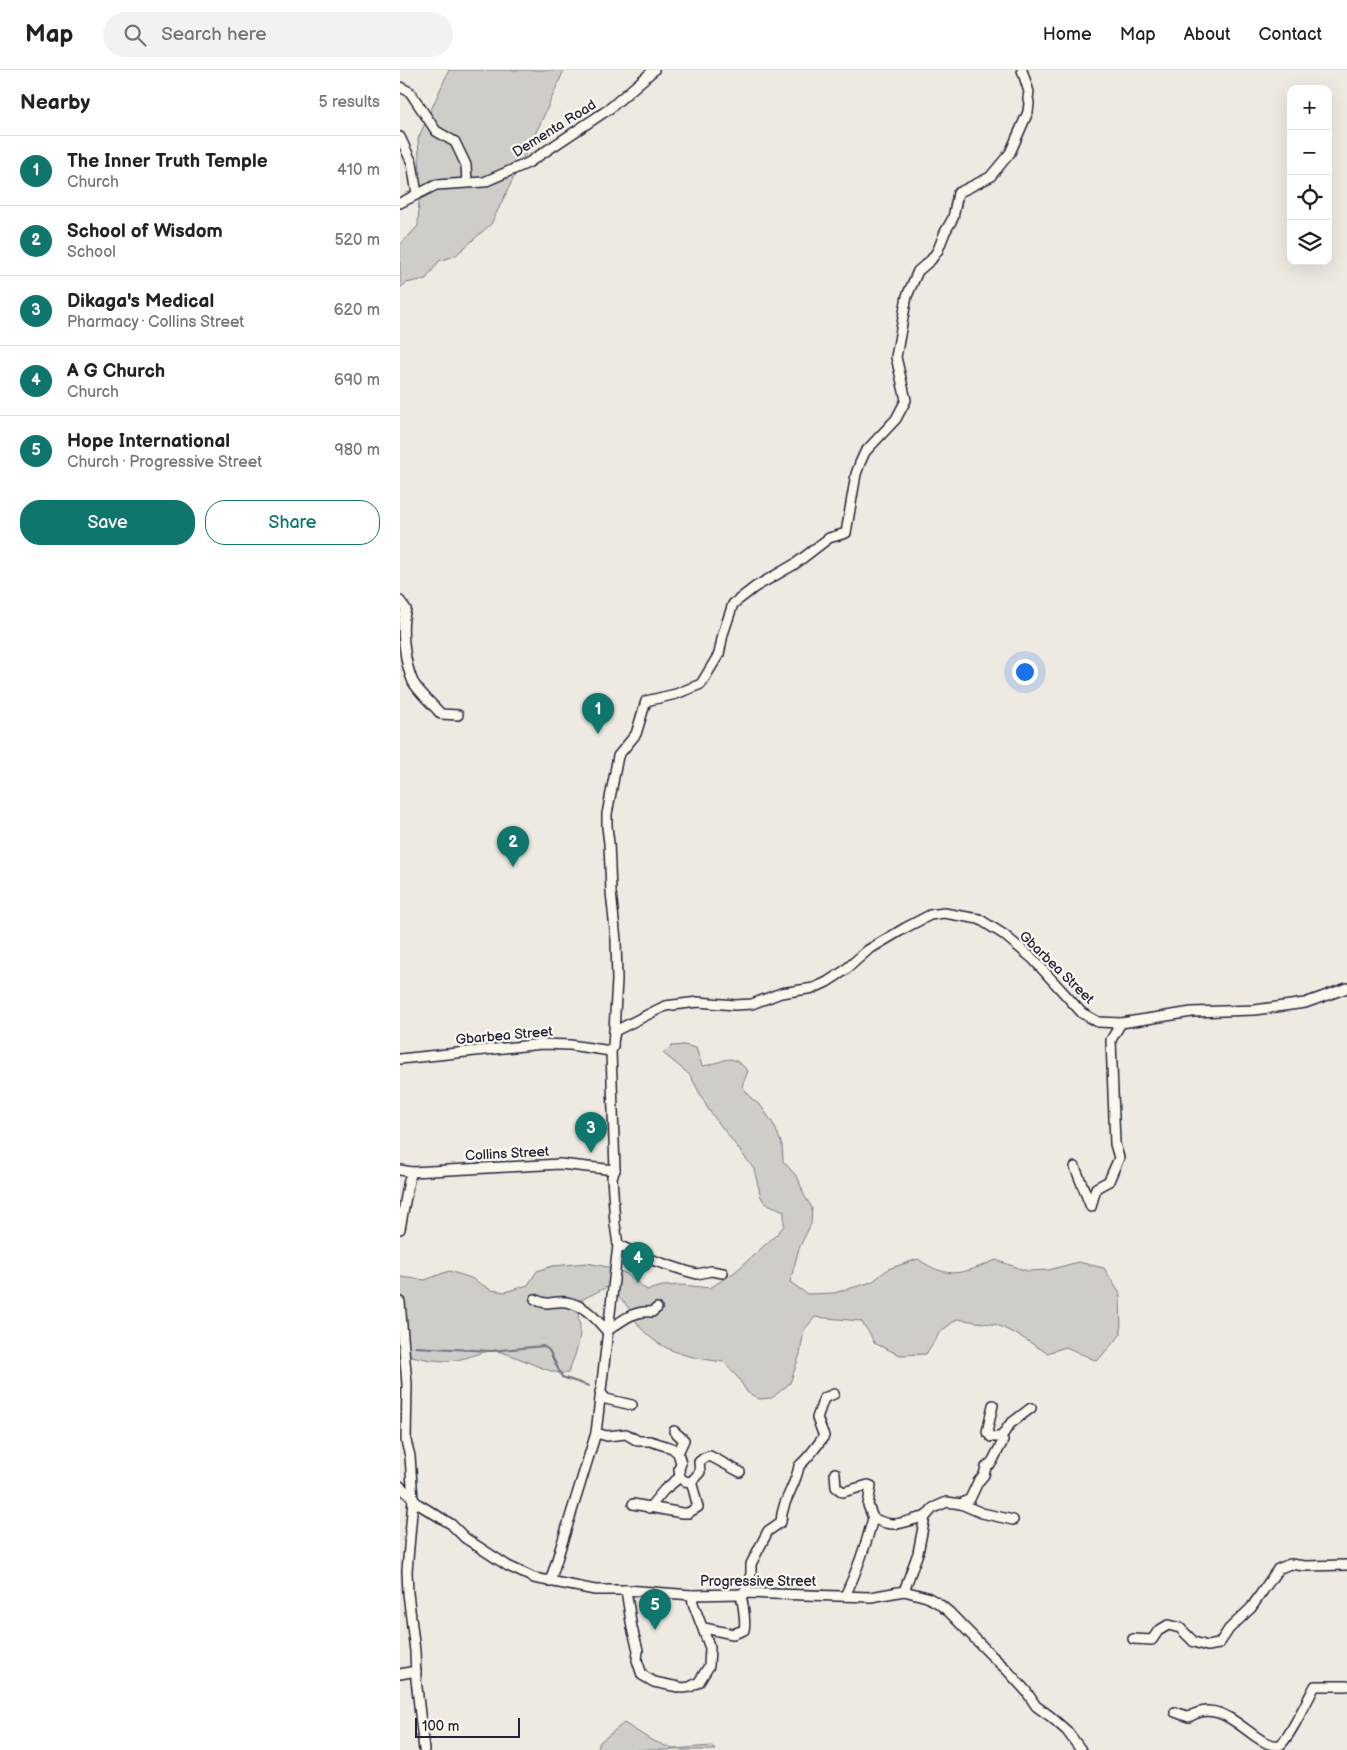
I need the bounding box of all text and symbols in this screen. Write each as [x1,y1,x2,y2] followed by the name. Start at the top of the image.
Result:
[103,12,453,57] search box
[25,20,73,49] text: Map
[121,21,149,49] icon: search
[161,23,267,46] text: Search here
[1043,24,1092,45] text: Home
[1120,24,1156,45] text: Map
[1184,24,1231,45] text: About
[1259,24,1322,45] text: Contact
[1287,85,1332,265] map controls
[1287,85,1332,130] button: +
[20,90,90,115] text: Nearby
[318,93,380,112] text: 5 results
[509,96,599,161] street label: Dementa Road
[1287,130,1332,175] button: −
[67,150,268,173] text: The Inner Truth Temple
[33,161,39,180] text: 1
[337,161,380,180] text: 410 m
[67,173,119,192] text: Church
[1287,175,1332,220] button: locate
[67,220,223,243] text: School of Wisdom
[1287,220,1332,265] button: layers
[31,231,41,250] text: 2
[334,231,380,250] text: 520 m
[67,243,116,262] text: School
[67,290,214,313] text: Dikaga's Medical
[31,301,41,320] text: 3
[334,301,380,320] text: 620 m
[67,313,244,332] text: Pharmacy · Collins Street
[67,360,165,383] text: A G Church
[31,371,41,390] text: 4
[334,371,380,390] text: 690 m
[67,383,119,402] text: Church
[67,430,230,453] text: Hope International
[31,441,41,460] text: 5
[334,441,380,460] text: 980 m
[67,453,262,472] text: Church · Progressive Street
[20,500,195,545] button: Save
[205,500,380,545] button: Share
[1012,659,1038,685] your location
[582,693,614,734] pin: 1
[497,826,529,867] pin: 2
[1016,927,1098,1008] street label: Gbarbea Street
[455,1023,554,1048] street label: Gbarbea Street
[575,1112,607,1153] pin: 3
[465,1143,550,1164] street label: Collins Street
[622,1242,654,1283] pin: 4
[700,1573,817,1590] street label: Progressive Street
[639,1589,671,1630] pin: 5
[415,1715,520,1738] scale bar
[422,1718,459,1735] text: 100 m

